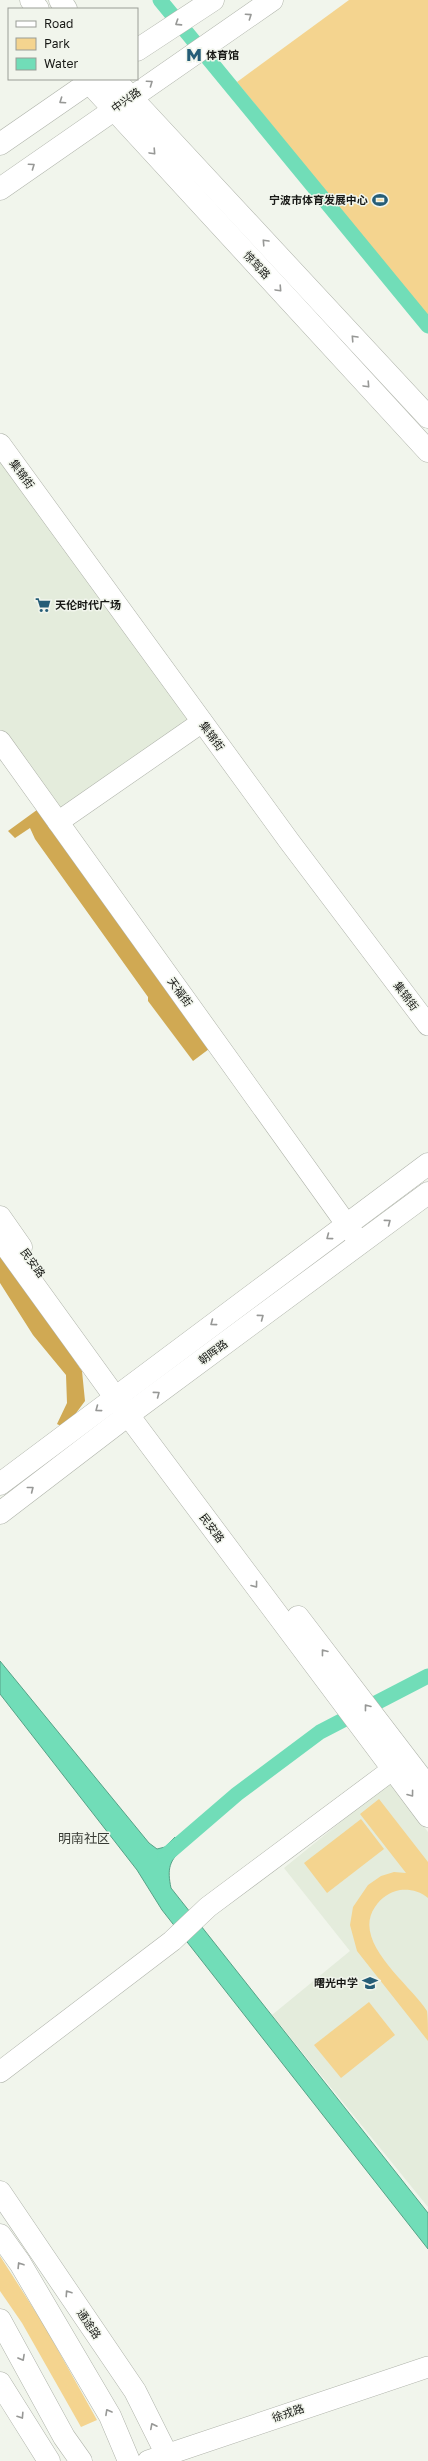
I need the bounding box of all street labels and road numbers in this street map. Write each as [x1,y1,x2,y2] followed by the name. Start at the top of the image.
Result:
[108,85,143,114] street label: 中兴路
[241,248,273,281] street label: 惊驾路
[7,457,37,491] street label: 集锦街
[197,719,227,753] street label: 集锦街
[165,975,195,1009] street label: 天福街
[391,979,422,1013] street label: 集锦街
[18,1246,48,1280] street label: 民安路
[196,1336,230,1367] street label: 朝晖路
[197,1511,228,1545] street label: 民安路
[75,2306,104,2341] street label: 通途路
[270,2401,306,2424] street label: 徐戎路

